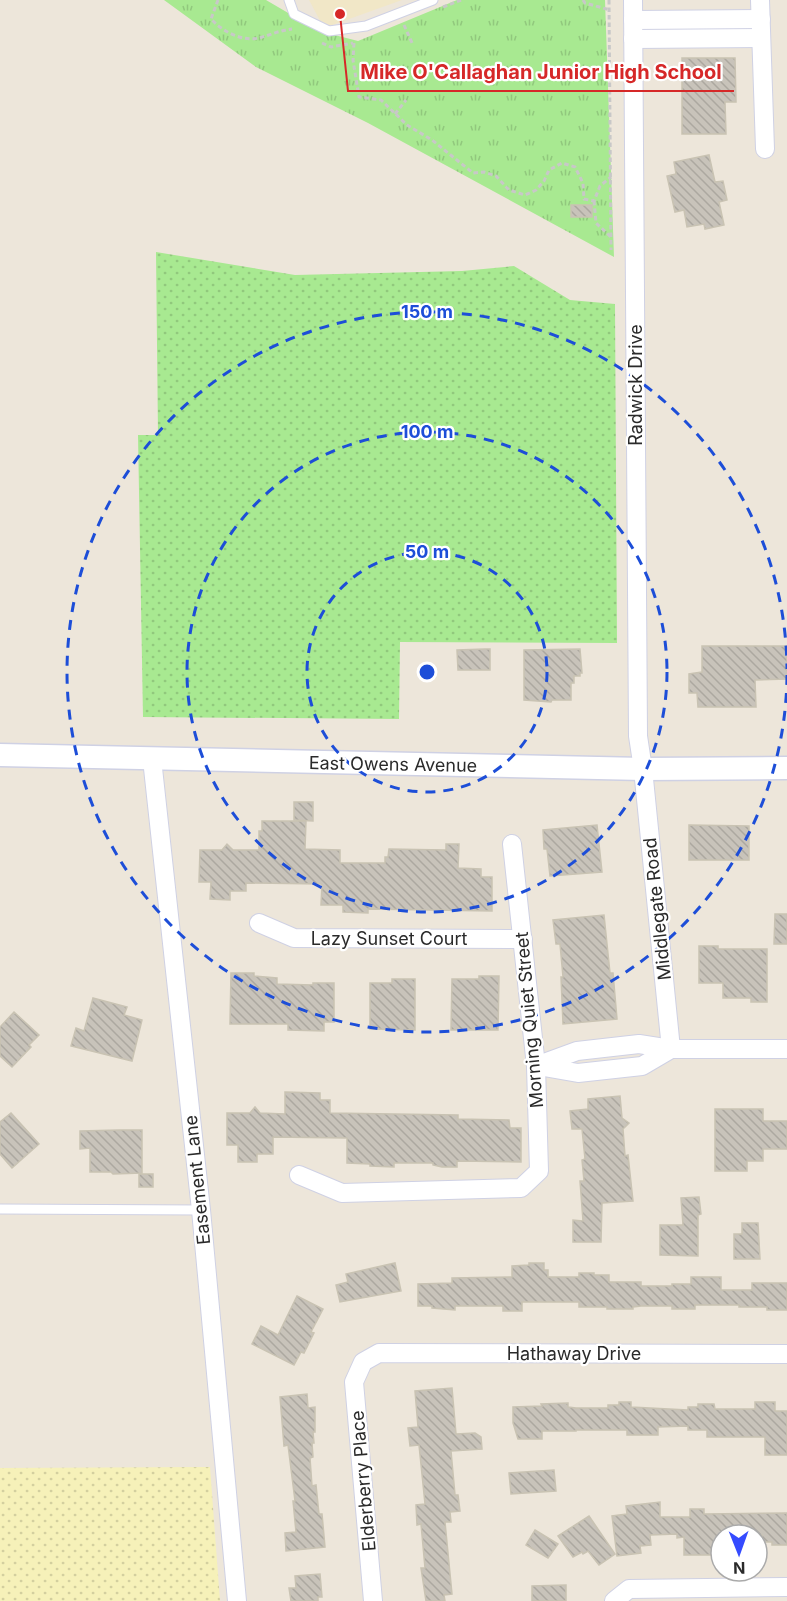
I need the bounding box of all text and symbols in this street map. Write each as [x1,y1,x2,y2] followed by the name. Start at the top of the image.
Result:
[348,53,734,91] callout: Mike O'Callaghan Junior High School
[360,60,722,84] text: Mike O'Callaghan Junior High School
[401,301,453,322] text: 150 m
[625,324,646,446] street label: Radwick Drive
[401,421,453,442] text: 100 m
[405,541,449,562] text: 50 m
[417,662,437,682] centre of rings
[309,752,477,776] street label: East Owens Avenue
[639,837,675,981] street label: Middlegate Road
[311,928,467,949] street label: Lazy Sunset Court
[511,931,547,1109] street label: Morning Quiet Street
[180,1114,214,1246] street label: Easement Lane
[507,1343,641,1364] street label: Hathaway Drive
[346,1410,380,1552] street label: Elderberry Place
[709,1523,769,1583] north arrow
[733,1558,746,1578] text: N

